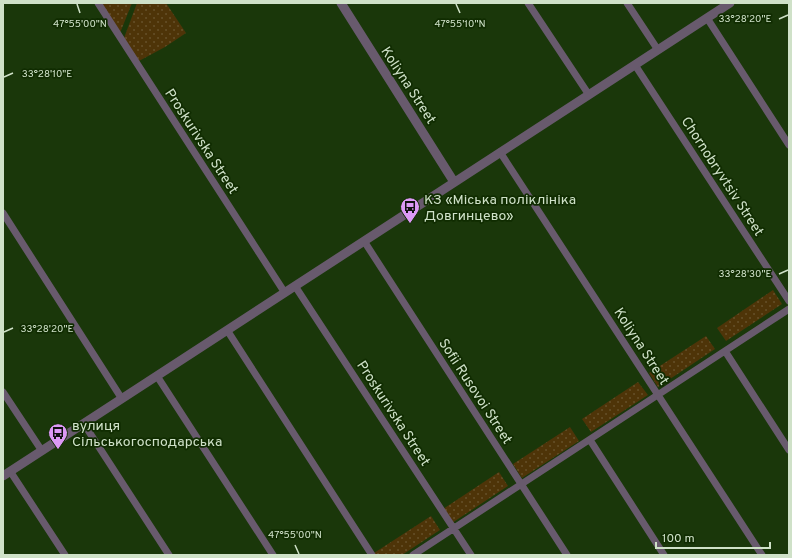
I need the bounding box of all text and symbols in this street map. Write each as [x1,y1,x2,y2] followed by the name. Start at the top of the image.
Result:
[718,13,772,26] text: 33°28'20"E
[53,18,107,31] text: 47°55'00"N
[434,18,486,31] text: 47°55'10"N
[376,44,439,128] street label: Koliyna Street
[22,68,72,81] text: 33°28'10"E
[160,86,241,198] street label: Proskurivska Street
[677,114,767,240] street label: Chornobryvtsiv Street
[424,192,576,225] place label: КЗ «Міська поліклініка Довгинцево»
[399,196,421,224] bus stop icon: КЗ «Міська поліклініка Довгинцево»
[719,268,771,281] text: 33°28'30"E
[609,305,672,389] street label: Koliyna Street
[20,323,74,336] text: 33°28'20"E
[434,336,515,448] street label: Sofii Rusovoi Street
[352,358,433,470] street label: Proskurivska Street
[72,418,222,451] place label: вулиця Сільськогосподарська
[47,422,69,450] bus stop icon: вулиця Сільськогосподарська
[656,524,770,550] scale bar
[268,529,322,542] text: 47°55'00"N
[662,531,695,547] text: 100 m

